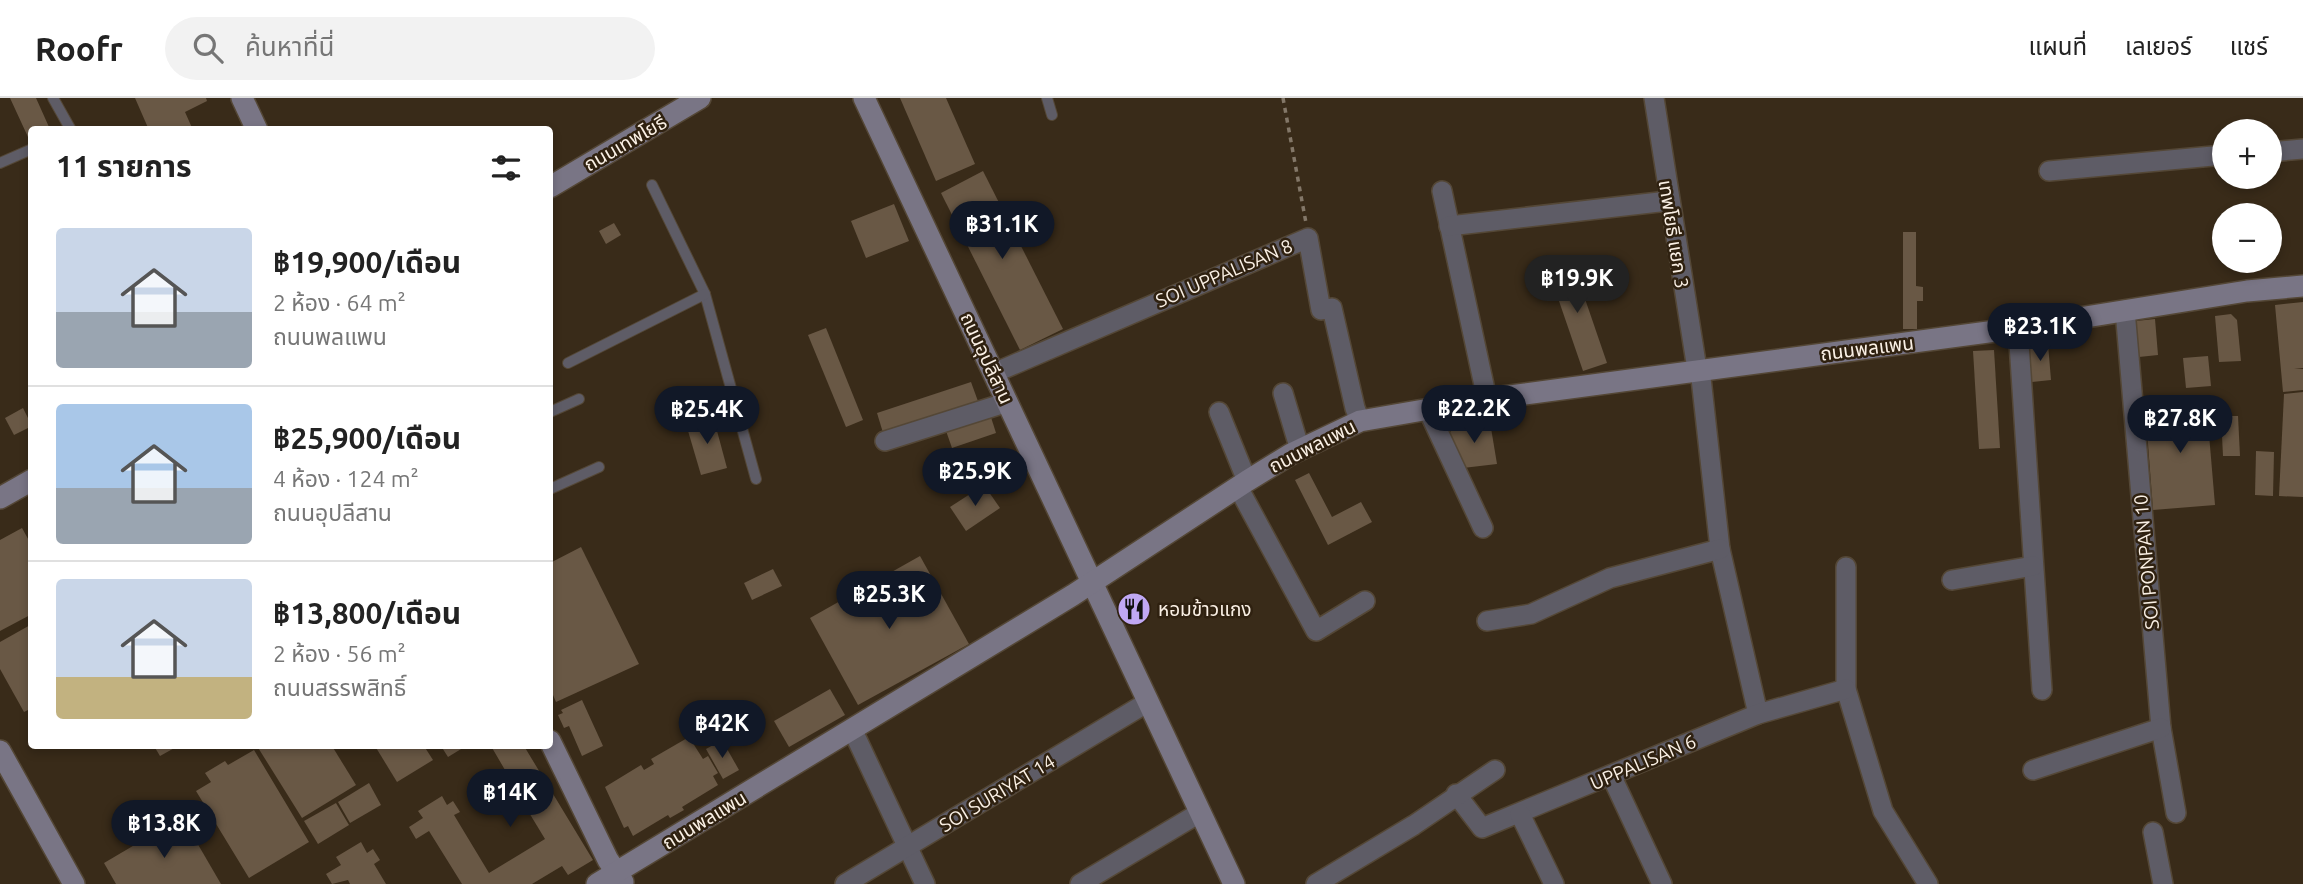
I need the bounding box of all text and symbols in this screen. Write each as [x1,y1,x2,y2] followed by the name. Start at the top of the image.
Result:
[165,17,655,80] search box
[189,29,227,67] icon: search
[35,30,123,67] text: Roofr
[245,32,334,61] text: ค้นหาที่นี่
[2029,33,2087,60] text: แผนที่
[2125,33,2192,60] text: เลเยอร์
[2230,33,2268,60] text: แชร์
[580,110,670,176] street label: ถนนเทพโยธี
[2212,119,2282,273] map controls
[2212,119,2282,189] button: +
[56,149,192,183] text: 11 รายการ
[487,149,525,187] icon: filters
[1655,178,1693,290] street label: เทพโยธี แยก 3
[945,202,1059,261] pin: ฿31.1K
[2212,203,2282,273] button: −
[965,211,1039,236] text: ฿31.1K
[1152,234,1296,312] street label: SOI UPPALISAN 8
[273,245,461,279] text: ฿19,900/เดือน
[112,256,196,340] icon: home
[1520,256,1634,315] pin: ฿19.9K
[1540,265,1614,290] text: ฿19.9K
[273,290,406,315] text: 2 ห้อง · 64 m²
[1983,303,2097,363] pin: ฿23.1K
[955,309,1018,408] street label: ถนนอุปลีสาน
[2003,313,2077,338] text: ฿23.1K
[273,324,387,349] text: ถนนพลแพน
[1819,331,1915,365] street label: ถนนพลแพน
[650,386,764,446] pin: ฿25.4K
[1417,386,1531,445] pin: ฿22.2K
[1437,395,1511,420] text: ฿22.2K
[670,396,744,421] text: ฿25.4K
[2123,396,2237,455] pin: ฿27.8K
[2143,405,2217,430] text: ฿27.8K
[1265,415,1359,477] street label: ถนนพลแพน
[273,421,461,455] text: ฿25,900/เดือน
[112,432,196,516] icon: home
[918,448,1032,508] pin: ฿25.9K
[938,458,1012,483] text: ฿25.9K
[273,466,419,491] text: 4 ห้อง · 124 m²
[2129,493,2163,631] street label: SOI PONPAN 10
[273,500,392,525] text: ถนนอุปลีสาน
[832,572,946,631] pin: ฿25.3K
[852,581,926,606] text: ฿25.3K
[1115,590,1153,628] restaurant icon: หอมข้าวแกง
[273,596,461,630] text: ฿13,800/เดือน
[1158,598,1252,620] place label: หอมข้าวแกง
[112,607,196,691] icon: home
[273,641,406,666] text: 2 ห้อง · 56 m²
[273,675,406,700] text: ถนนสรรพสิทธิ์
[681,700,763,760] pin: ฿42K
[695,710,749,735] text: ฿42K
[1587,730,1699,794] street label: UPPALISAN 6
[935,750,1059,836] street label: SOI SURIYAT 14
[469,770,551,829] pin: ฿14K
[483,779,537,804] text: ฿14K
[658,786,750,854] street label: ถนนพลแพน
[107,800,221,860] pin: ฿13.8K
[127,810,201,835] text: ฿13.8K

